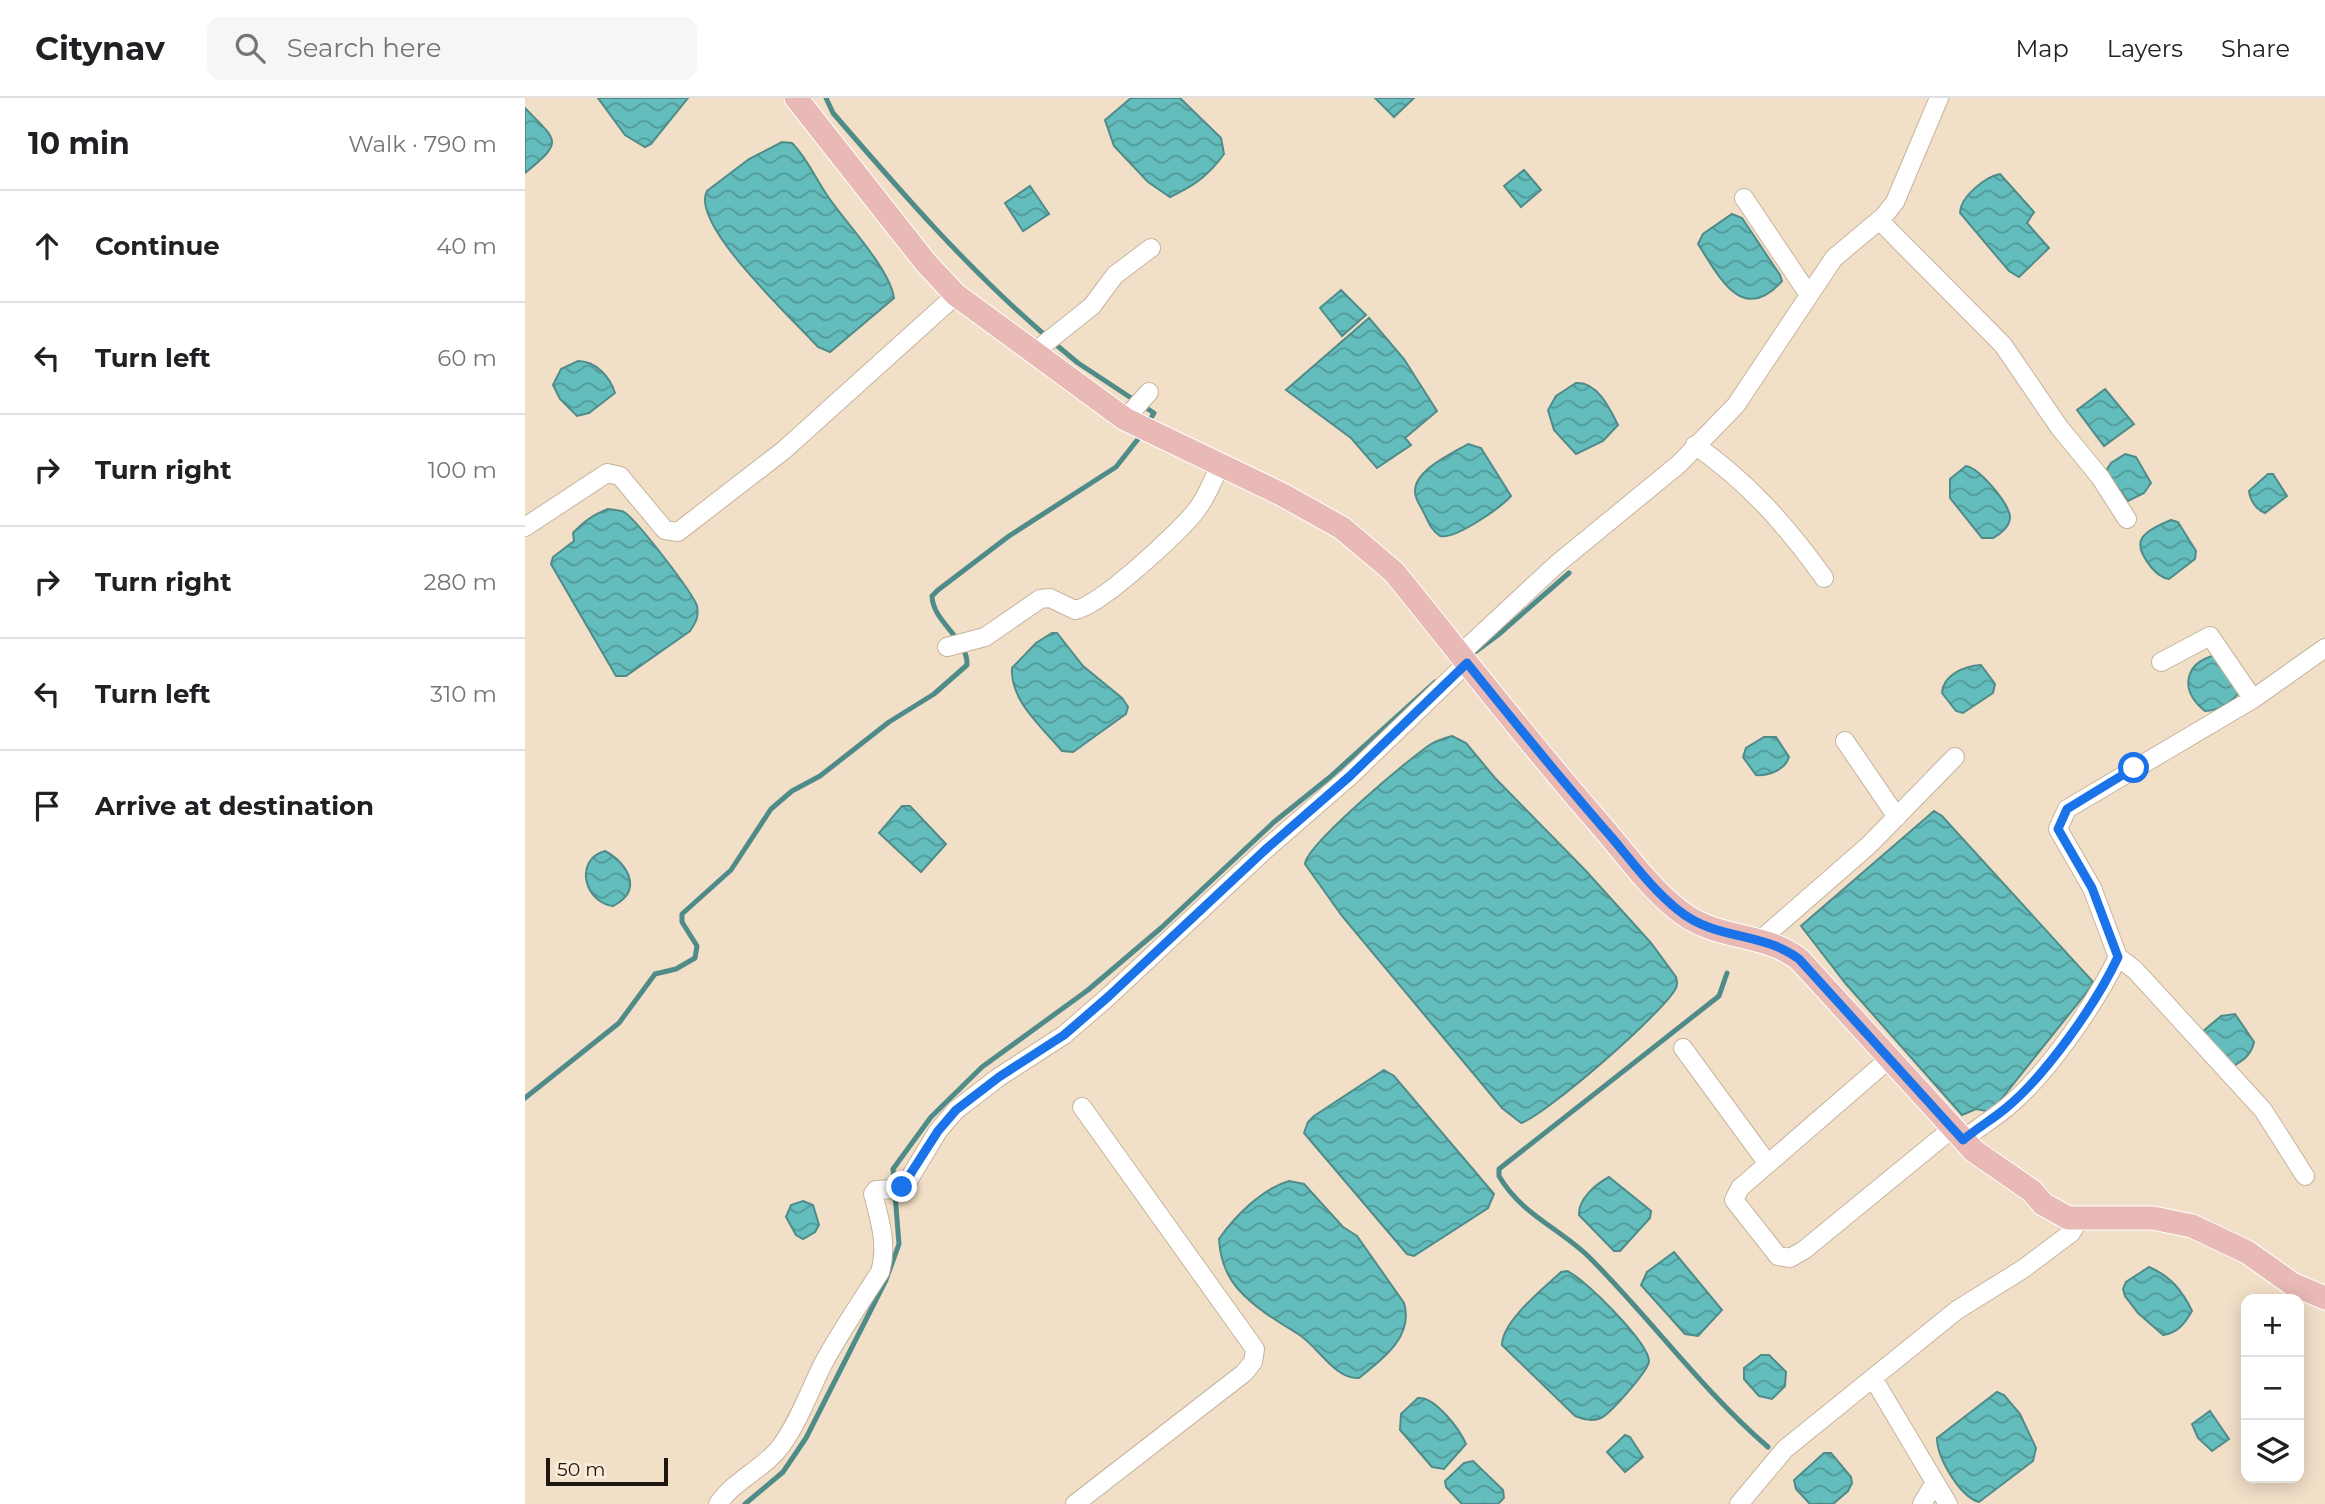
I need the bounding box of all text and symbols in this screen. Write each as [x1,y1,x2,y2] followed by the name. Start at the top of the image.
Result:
[207,17,697,80] search box
[35,28,165,68] text: Citynav
[231,29,269,67] icon: search
[287,32,441,64] text: Search here
[2015,34,2069,63] text: Map
[2107,34,2183,63] text: Layers
[2221,34,2290,63] text: Share
[28,125,130,162] text: 10 min
[348,130,497,158] text: Walk · 790 m
[28,227,66,265] icon: ahead
[95,230,220,262] text: Continue
[436,232,497,260] text: 40 m
[28,339,66,377] icon: left
[95,342,211,374] text: Turn left
[437,344,497,372] text: 60 m
[28,451,66,489] icon: right
[95,454,231,486] text: Turn right
[428,456,497,484] text: 100 m
[28,563,66,601] icon: right
[95,566,231,598] text: Turn right
[424,568,497,596] text: 280 m
[28,675,66,713] icon: left
[95,678,211,710] text: Turn left
[430,680,497,708] text: 310 m
[2118,752,2149,783] route start
[28,787,66,825] icon: arrive
[95,790,374,822] text: Arrive at destination
[886,1171,917,1202] route end
[2241,1294,2304,1483] map controls
[2241,1294,2304,1357] button: +
[2241,1357,2304,1420] button: −
[2241,1420,2304,1483] button: layers
[546,1455,669,1487] scale bar
[557,1458,605,1481] text: 50 m

